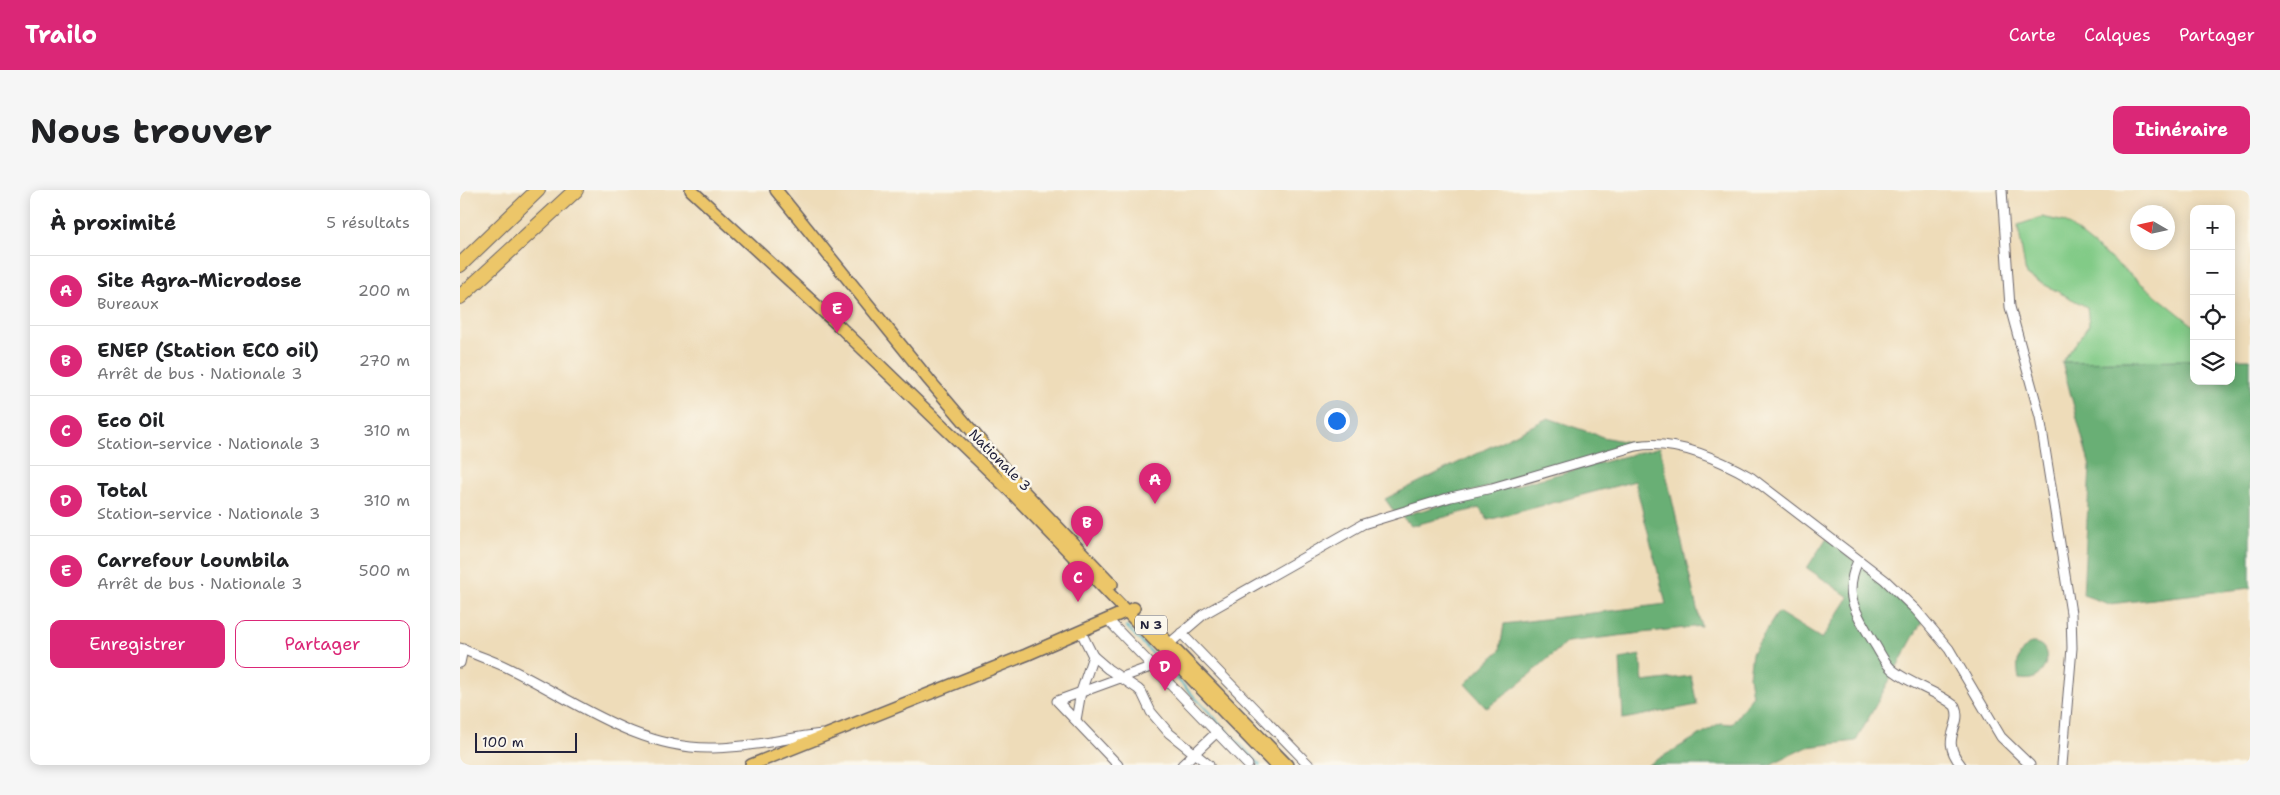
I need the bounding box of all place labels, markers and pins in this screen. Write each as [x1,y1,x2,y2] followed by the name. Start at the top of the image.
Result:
[821,292,853,333] pin: E
[1139,463,1171,504] pin: A
[1071,506,1103,547] pin: B
[1062,561,1094,602] pin: C
[1149,650,1181,691] pin: D

